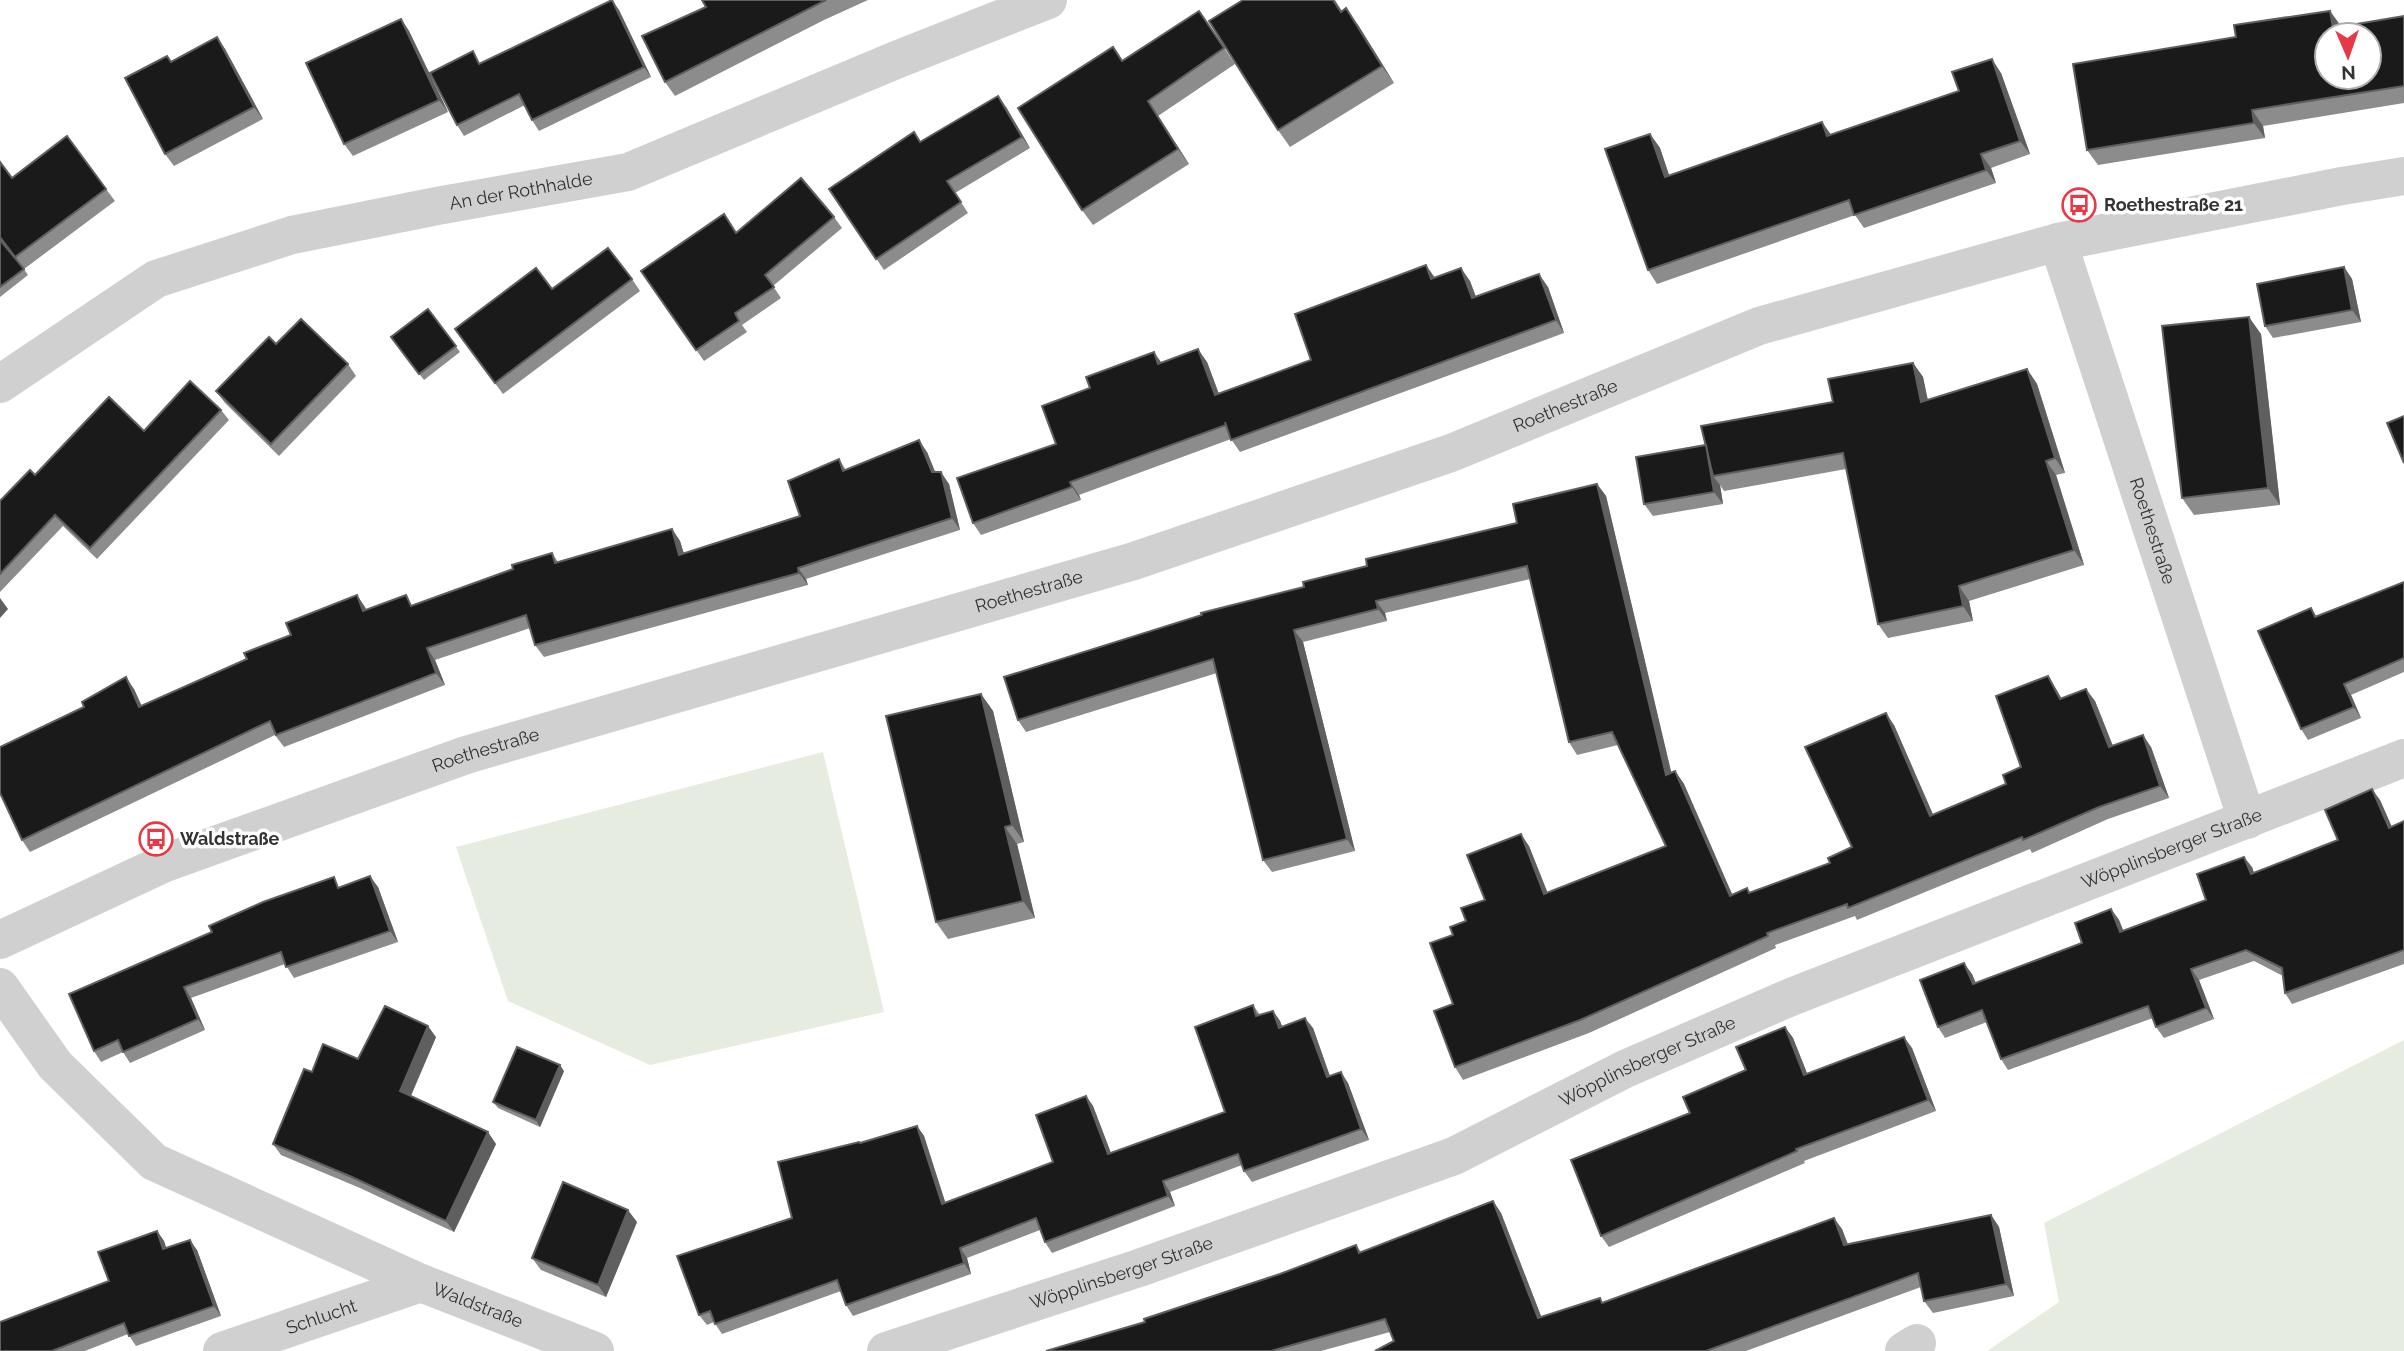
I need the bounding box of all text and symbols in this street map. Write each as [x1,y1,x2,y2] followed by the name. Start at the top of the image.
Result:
[2313,21,2383,91] north arrow
[2341,62,2356,84] text: N
[447,167,594,214] street label: An der Rothhalde
[2060,186,2098,224] bus stop icon: Roethestraße 21
[2104,194,2243,215] place label: Roethestraße 21
[1510,374,1621,436] street label: Roethestraße
[2126,475,2180,587] street label: Roethestraße
[972,565,1085,617] street label: Roethestraße
[429,723,542,776] street label: Roethestraße
[2078,803,2265,893] street label: Wöpplinsberger Straße
[137,820,175,858] bus stop icon: Waldstraße
[180,828,280,849] place label: Waldstraße
[1555,1011,1739,1111] street label: Wöpplinsberger Straße
[1027,1231,1216,1313] street label: Wöpplinsberger Straße
[430,1278,526,1332] street label: Waldstraße
[283,1295,359,1338] street label: Schlucht

